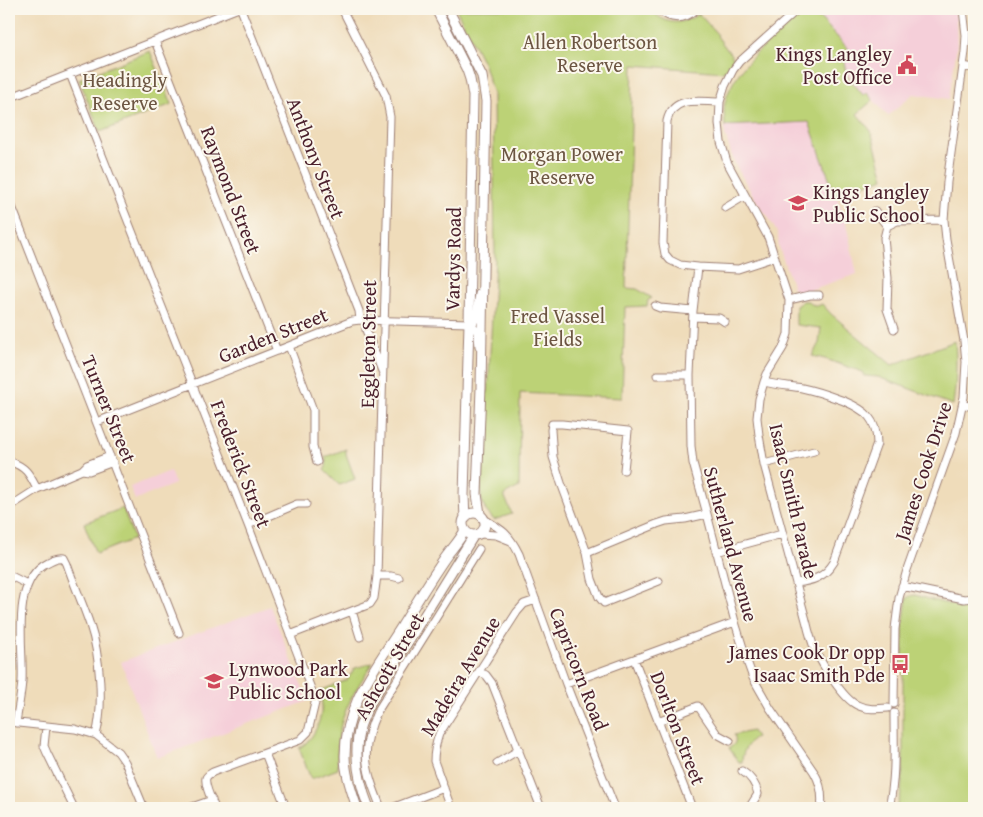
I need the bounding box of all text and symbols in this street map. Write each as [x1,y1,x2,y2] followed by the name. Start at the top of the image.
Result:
[523,27,657,79] park label: Allen Robertson Reserve
[776,39,892,91] place label: Kings Langley Post Office
[896,54,918,76] public building icon: Kings Langley Post Office
[82,65,168,117] park label: Headingly Reserve
[280,93,353,223] street label: Anthony Street
[194,122,269,258] street label: Raymond Street
[501,139,623,191] park label: Morgan Power Reserve
[813,177,929,229] place label: Kings Langley Public School
[787,192,809,214] school or university icon: Kings Langley Public School
[437,206,468,311] street label: Vardys Road
[352,279,383,408] street label: Eggleton Street
[214,299,332,370] street label: Garden Street
[511,301,606,353] park label: Fred Vassel Fields
[75,350,144,467] street label: Turner Street
[204,396,279,532] street label: Frederick Street
[885,398,959,547] street label: James Cook Drive
[763,420,826,581] street label: Isaac Smith Parade
[697,463,766,625] street label: Sutherland Avenue
[543,603,616,735] street label: Capricorn Road
[346,607,431,725] street label: Ashcott Street
[412,610,507,741] street label: Madeira Avenue
[726,637,885,689] place label: James Cook Dr opp Isaac Smith Pde
[889,653,911,675] bus stop icon: James Cook Dr opp Isaac Smith Pde
[229,654,349,706] place label: Lynwood Park Public School
[643,667,713,789] street label: Dorlton Street
[203,670,225,692] school or university icon: Lynwood Park Public School

